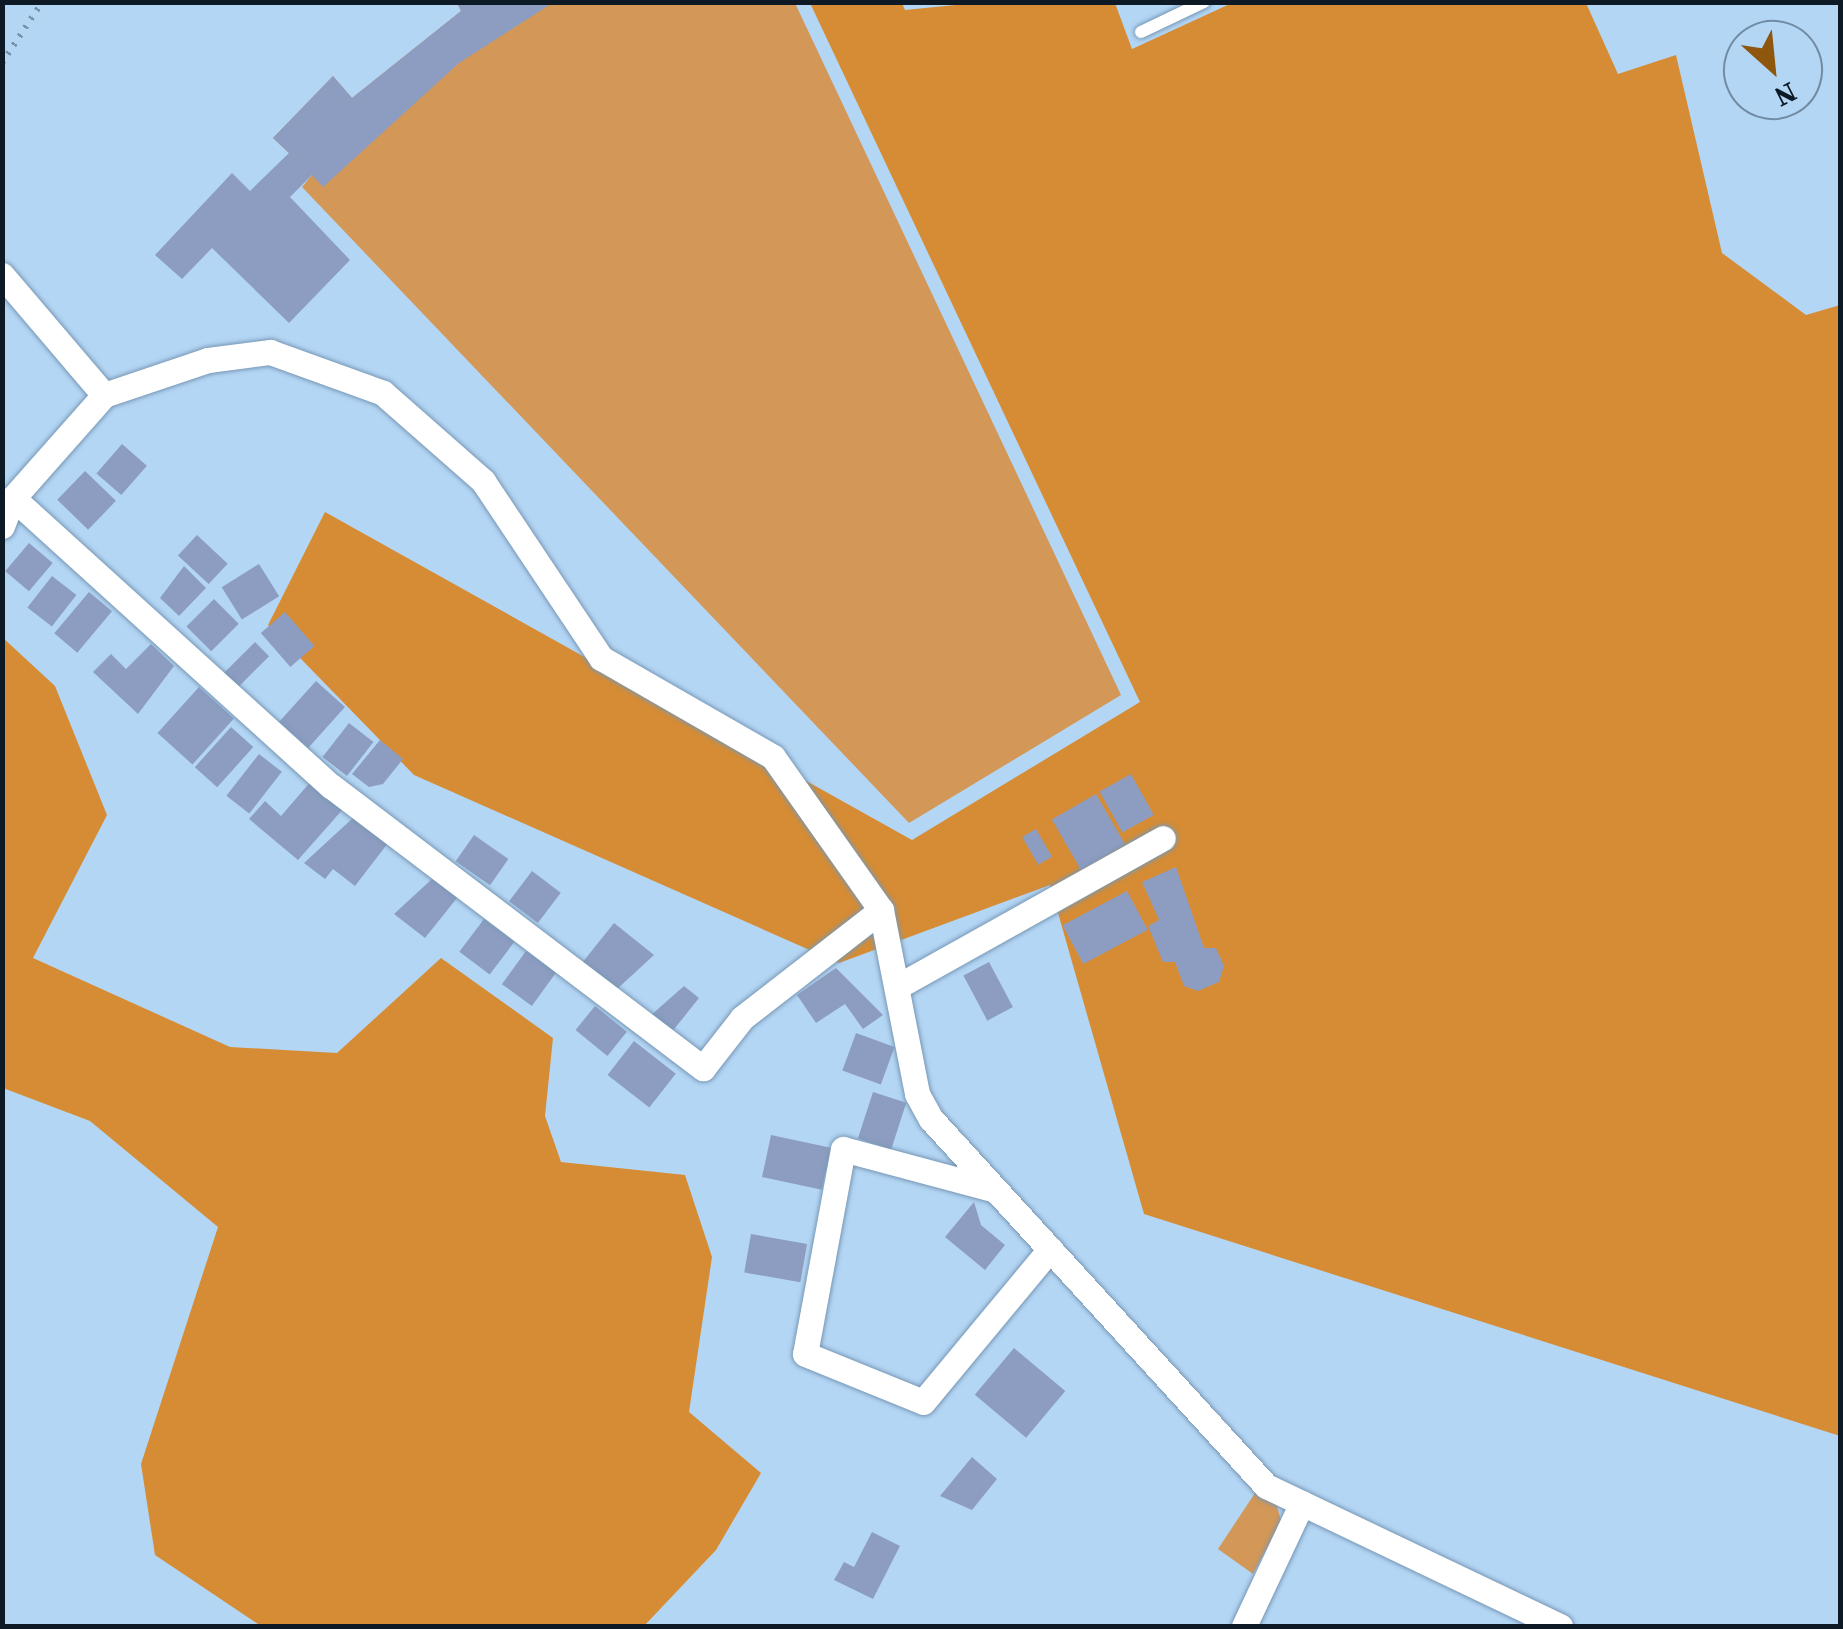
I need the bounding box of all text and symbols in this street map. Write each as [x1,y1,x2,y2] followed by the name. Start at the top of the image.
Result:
[1723,20,1823,120] north arrow
[1768,73,1803,117] text: N

